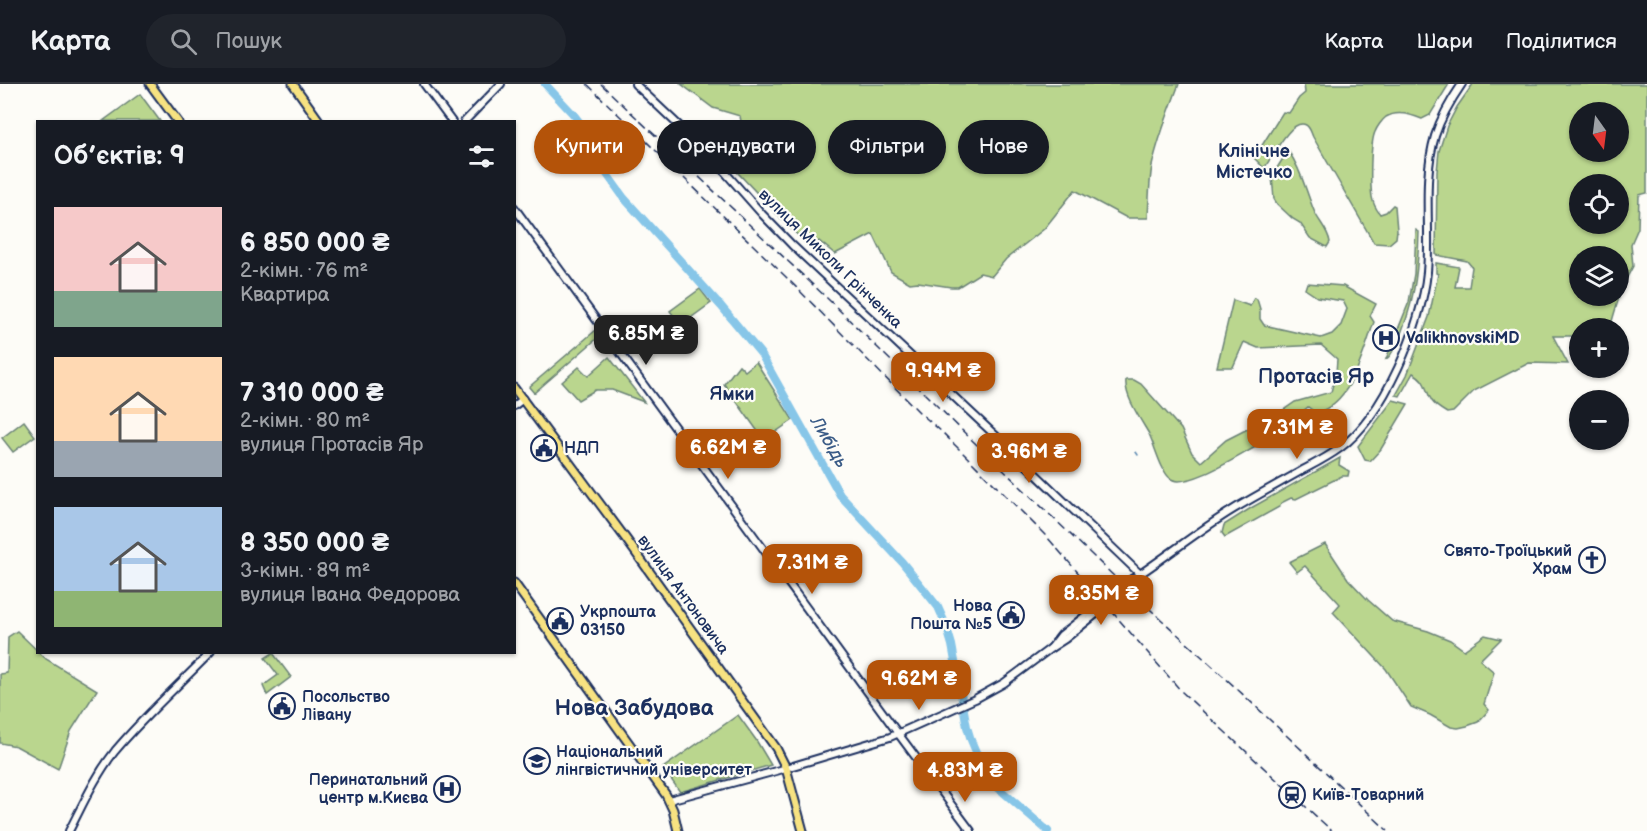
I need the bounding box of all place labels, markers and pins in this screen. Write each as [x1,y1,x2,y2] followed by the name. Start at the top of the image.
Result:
[591,315,701,366] pin: 6.85M ₴
[1371,323,1401,353] hospital icon: ValikhnovskiMD
[1406,329,1519,348] place label: ValikhnovskiMD
[888,352,998,403] pin: 9.94M ₴
[1242,409,1352,460] pin: 7.31M ₴
[673,429,783,480] pin: 6.62M ₴
[529,433,559,463] public building icon: НДП
[974,433,1084,484] pin: 3.96M ₴
[564,439,599,458] place label: НДП
[1444,542,1572,579] place label: Свято-Троїцький Храм
[757,544,867,595] pin: 7.31M ₴
[1577,545,1607,575] church icon: Свято-Троїцький Храм
[1046,575,1156,626] pin: 8.35M ₴
[910,597,993,634] place label: Нова Пошта №5
[996,600,1026,630] public building icon: Нова Пошта №5
[580,603,656,640] place label: Укрпошта 03150
[545,606,575,636] public building icon: Укрпошта 03150
[864,660,974,711] pin: 9.62M ₴
[301,688,390,725] place label: Посольство Лівану
[267,691,297,721] public building icon: Посольство Лівану
[555,743,752,780] place label: Національний лінгвістичний університет
[522,746,552,776] school or university icon: Національний лінгвістичний університет
[910,752,1020,803] pin: 4.83M ₴
[309,771,429,808] place label: Перинатальний центр м.Києва
[432,774,462,804] hospital icon: Перинатальний центр м.Києва
[1277,780,1307,810] station icon: Київ-Товарний
[1312,786,1424,805] place label: Київ-Товарний

